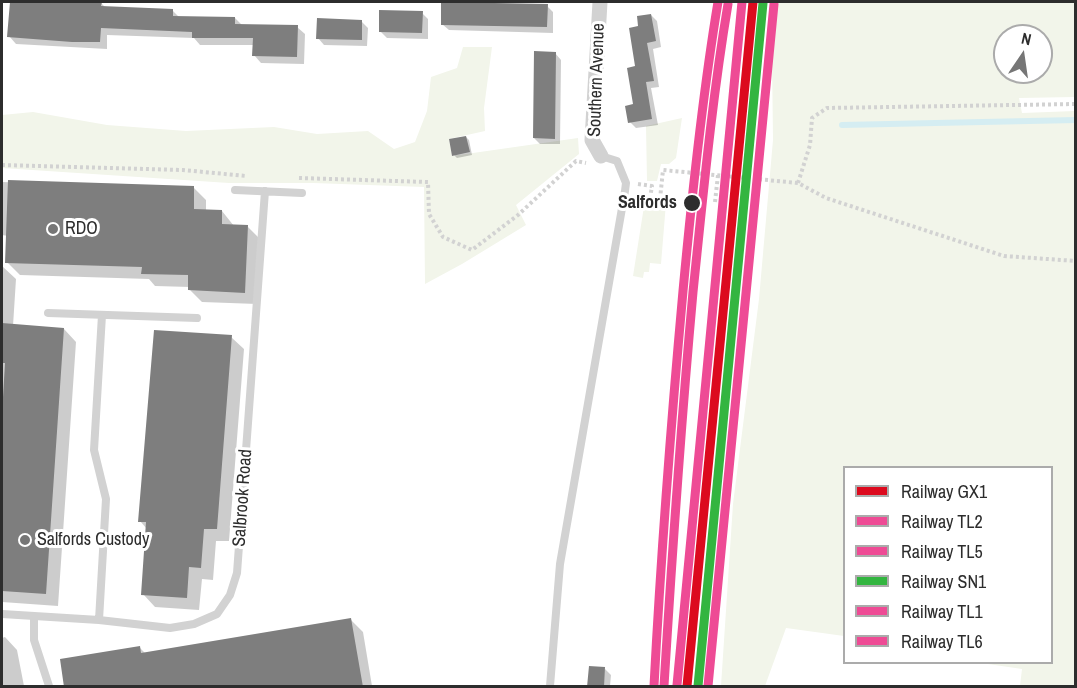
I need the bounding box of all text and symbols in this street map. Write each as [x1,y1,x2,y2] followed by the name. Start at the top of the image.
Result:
[584,23,610,137] street label: Southern Avenue
[993,24,1053,84] north arrow
[1019,27,1034,50] text: N
[618,192,677,214] place label: Salfords
[682,193,702,213] marker: Salfords
[65,218,98,240] place label: RDO
[46,222,60,236] marker: RDO
[229,449,257,547] street label: Salbrook Road
[843,466,1053,664] legend
[901,479,987,504] text: Railway GX1
[901,509,983,534] text: Railway TL2
[37,529,149,551] place label: Salfords Custody
[18,533,32,547] marker: Salfords Custody
[901,539,983,564] text: Railway TL5
[901,569,986,594] text: Railway SN1
[901,599,983,624] text: Railway TL1
[901,629,983,654] text: Railway TL6

